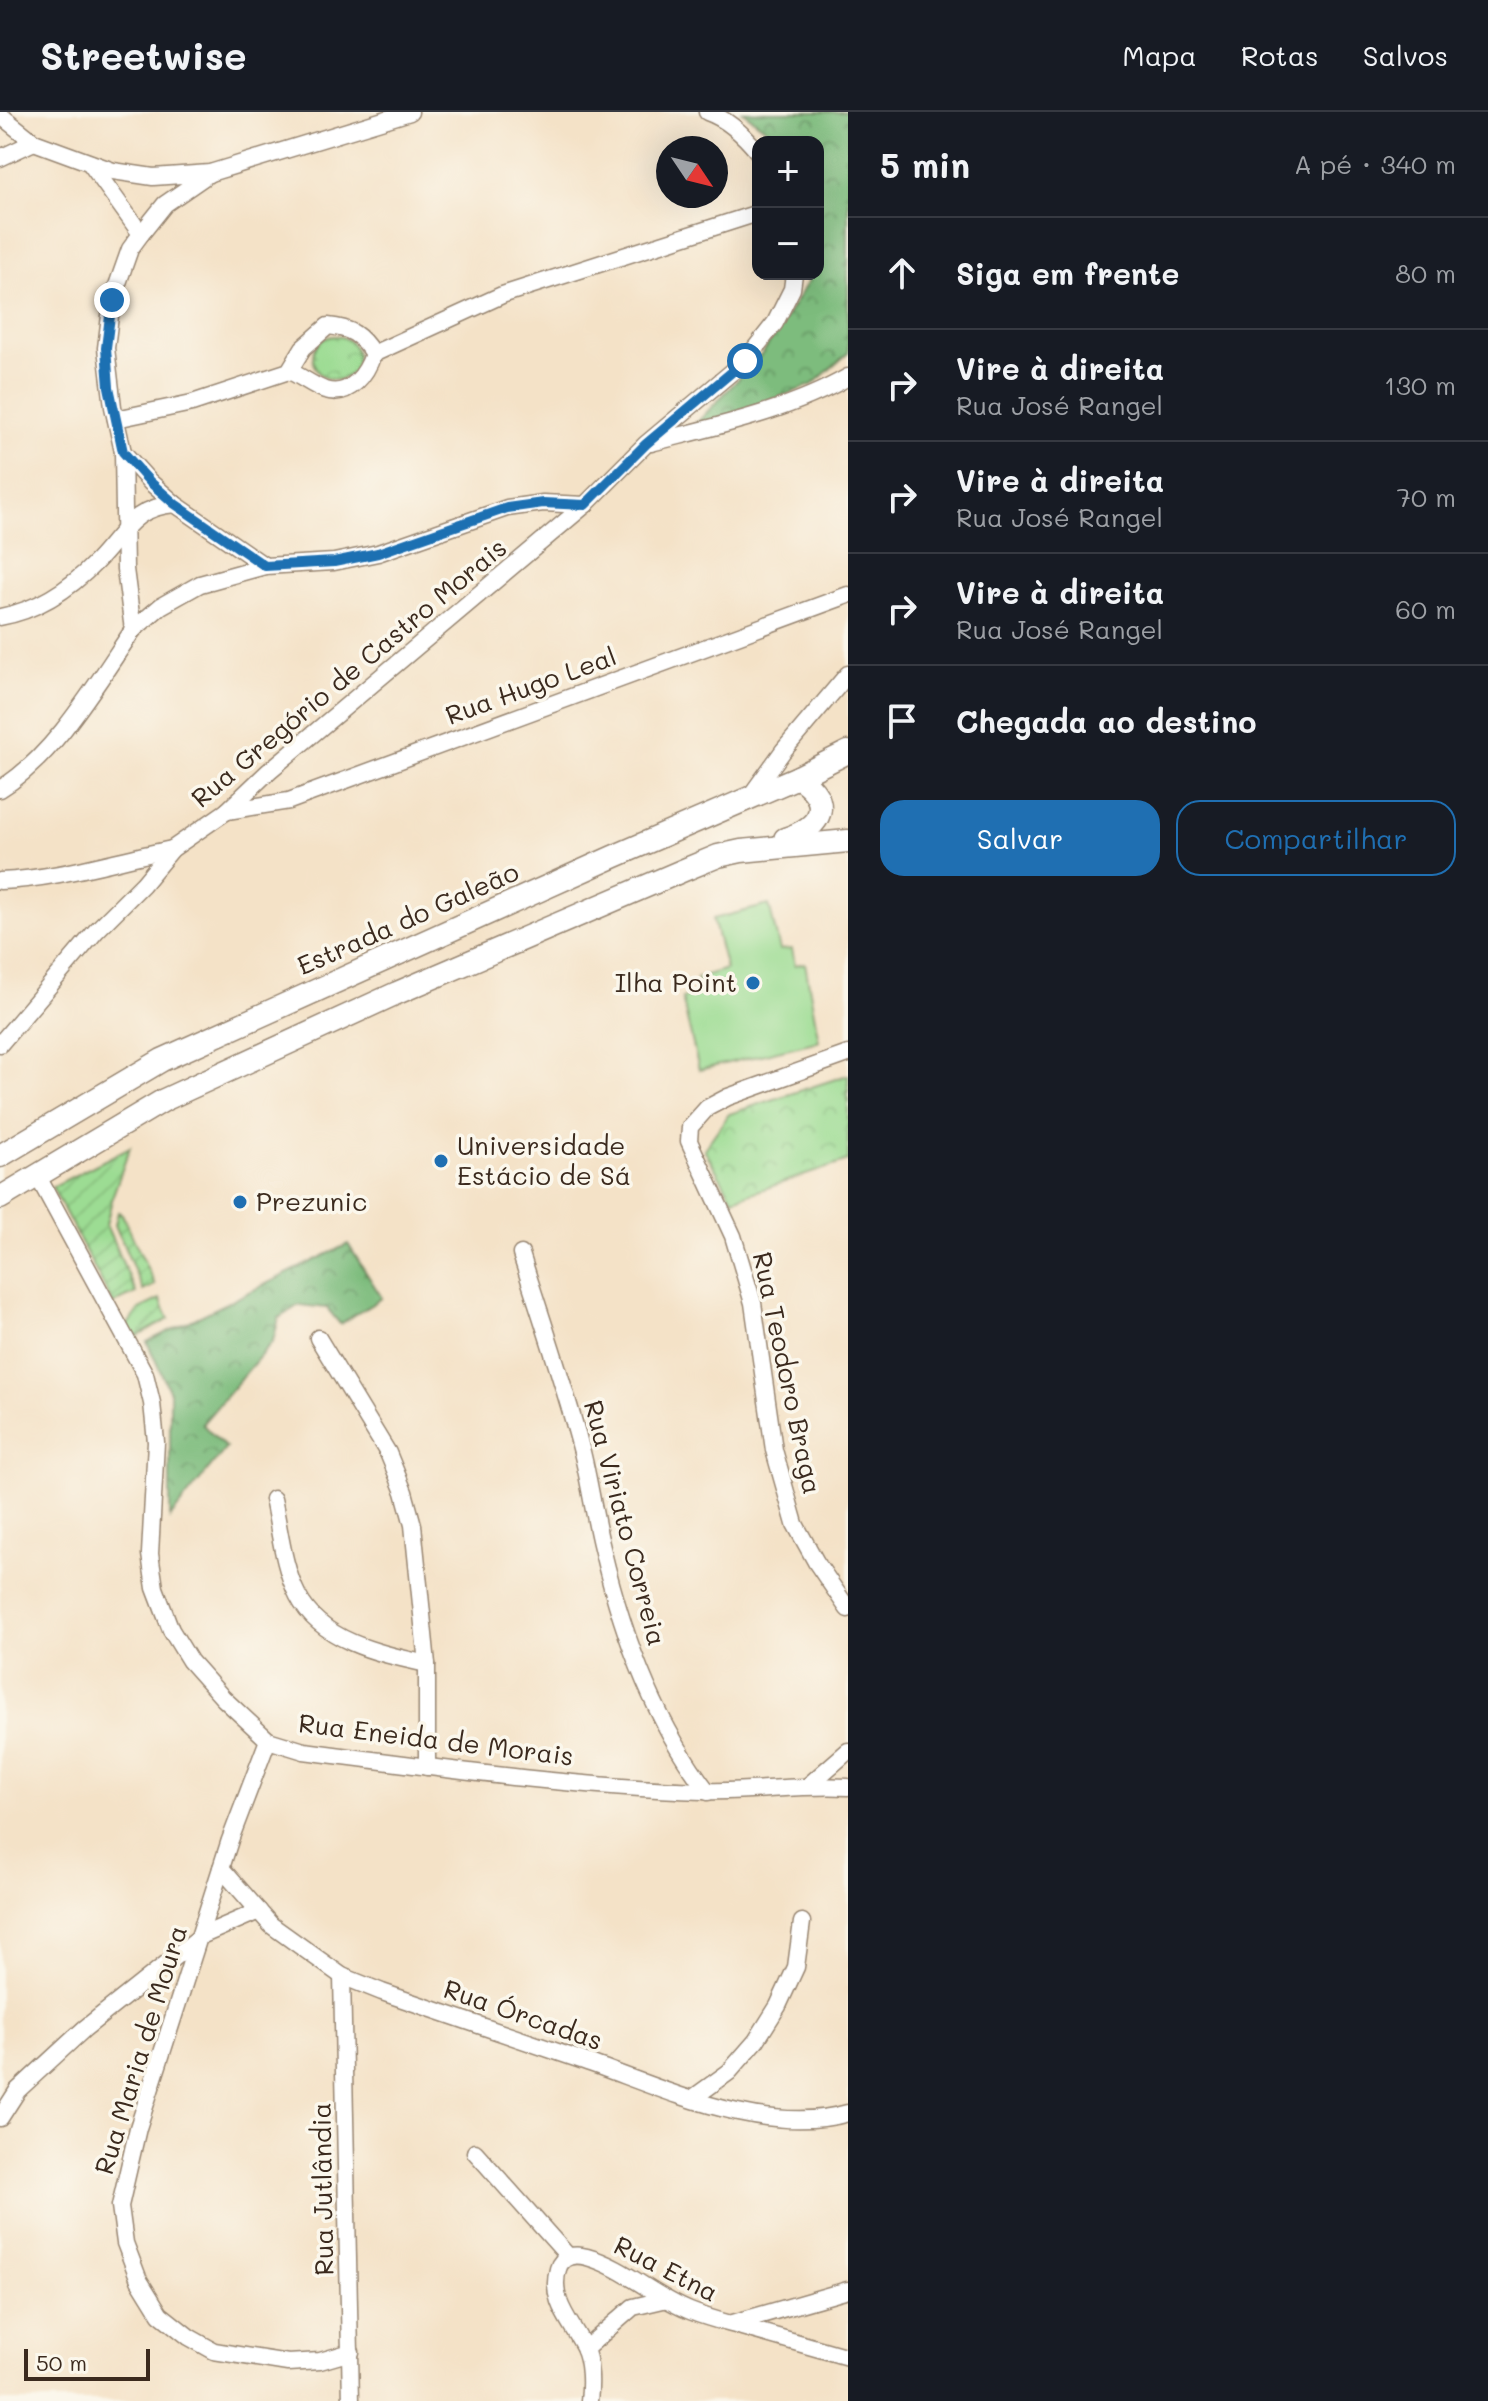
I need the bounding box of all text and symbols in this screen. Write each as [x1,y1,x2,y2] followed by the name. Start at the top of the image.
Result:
[40,30,247,80] text: Streetwise
[1122,37,1197,73] text: Mapa
[1241,37,1319,73] text: Rotas
[1363,37,1448,73] text: Salvos
[656,136,728,208] north arrow
[752,136,824,280] map controls
[752,136,824,208] button: +
[880,142,970,187] text: 5 min
[1294,147,1456,181] text: A pé · 340 m
[752,208,824,280] button: −
[880,251,924,295] icon: ahead
[956,253,1179,293] text: Siga em frente
[1395,256,1456,290] text: 80 m
[94,282,130,318] route end
[727,343,763,379] route start
[956,348,1164,388] text: Vire à direita
[880,363,924,407] icon: right
[1384,368,1456,402] text: 130 m
[956,388,1163,422] text: Rua José Rangel
[956,460,1164,500] text: Vire à direita
[880,475,924,519] icon: right
[1396,480,1456,514] text: 70 m
[956,500,1163,534] text: Rua José Rangel
[184,530,513,814] street label: Rua Gregório de Castro Morais
[956,572,1164,612] text: Vire à direita
[880,587,924,631] icon: right
[1395,592,1456,626] text: 60 m
[956,612,1163,646] text: Rua José Rangel
[441,638,621,732] street label: Rua Hugo Leal
[880,699,924,743] icon: arrive
[956,701,1256,741] text: Chegada ao destino
[880,800,1160,876] button: Salvar
[1176,800,1456,876] button: Compartilhar
[291,854,524,982] street label: Estrada do Galeão
[615,965,737,999] place label: Ilha Point
[744,974,762,992] marker: Ilha Point
[457,1128,631,1192] place label: Universidade Estácio de Sá
[432,1152,450,1170] marker: Universidade Estácio de Sá
[256,1184,367,1218] place label: Prezunic
[231,1193,249,1211] marker: Prezunic
[746,1249,830,1497] street label: Rua Teodoro Braga
[577,1396,675,1649] street label: Rua Viriato Correia
[297,1705,575,1773] street label: Rua Eneida de Morais
[86,1921,194,2178] street label: Rua Maria de Moura
[439,1971,607,2057] street label: Rua Órcadas
[303,2102,341,2276] street label: Rua Jutlândia
[609,2227,724,2309] street label: Rua Etna
[24,2345,150,2381] scale bar
[36,2348,87,2377] text: 50 m

